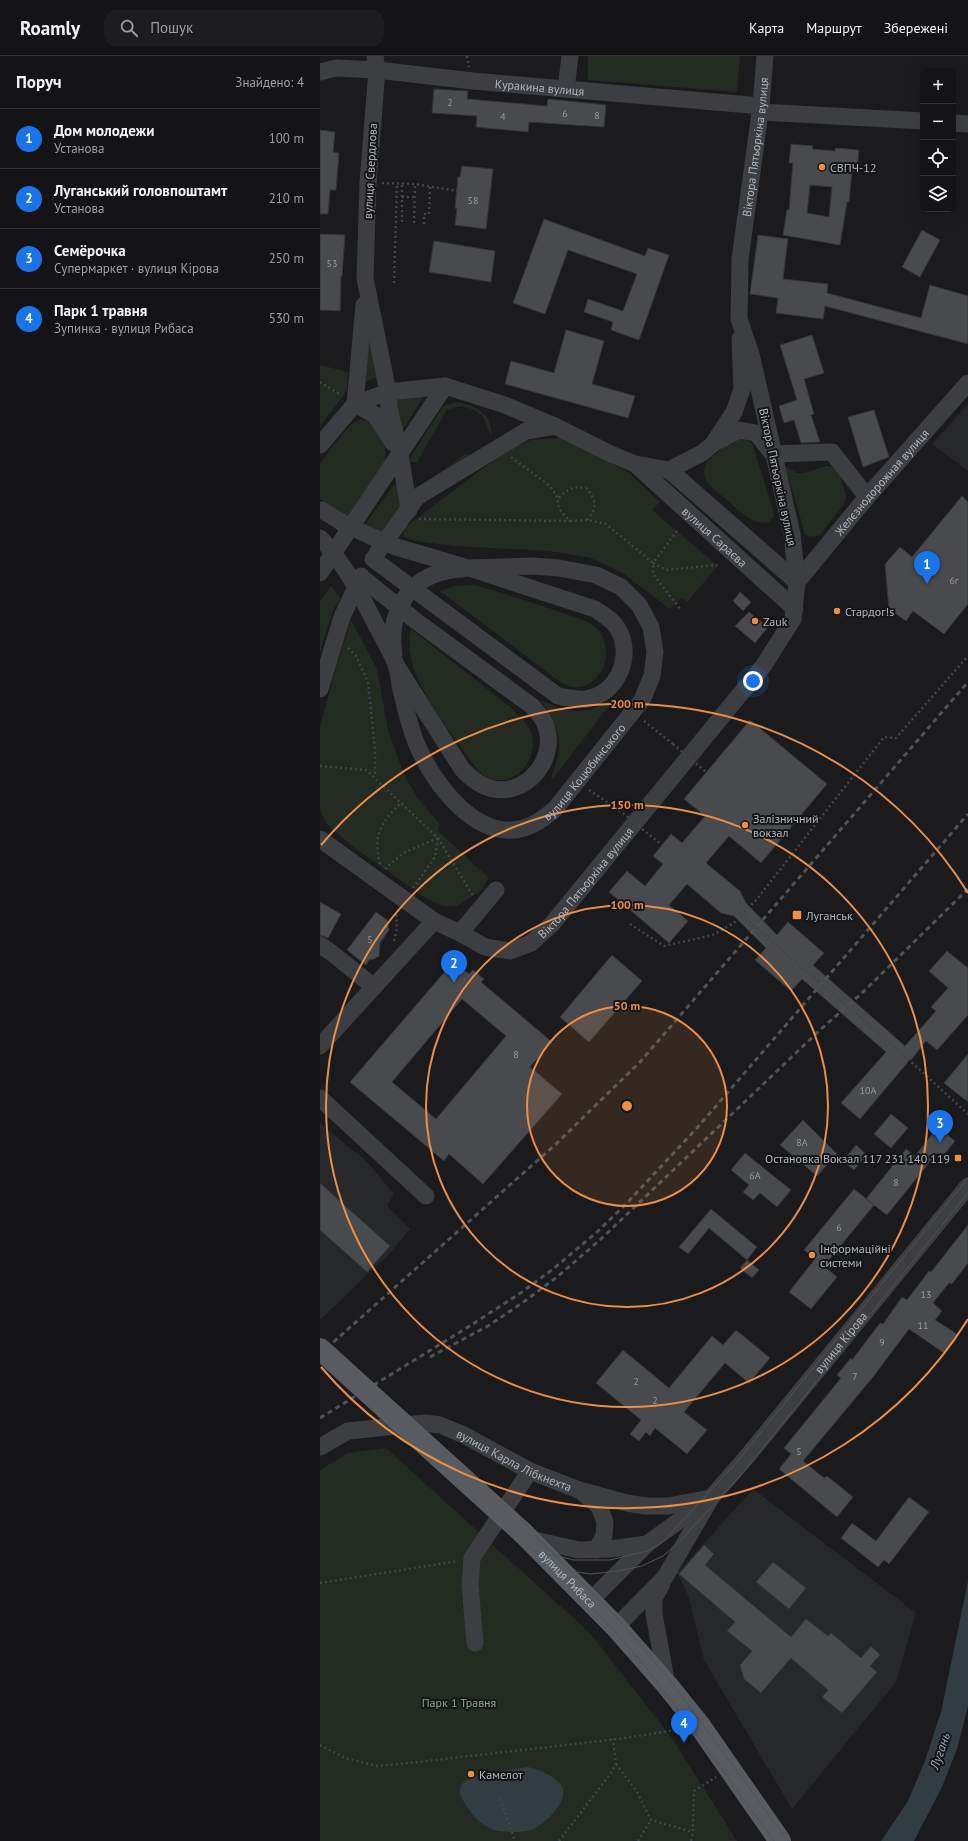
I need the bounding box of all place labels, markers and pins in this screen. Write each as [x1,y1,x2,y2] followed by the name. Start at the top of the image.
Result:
[830,160,876,175] place label: СВПЧ-12
[817,162,827,172] marker: СВПЧ-12
[914,551,940,584] pin: 1
[845,604,894,619] place label: Стардог!s
[832,606,842,616] marker: Стардог!s
[763,614,788,629] place label: Zauk
[750,616,760,626] marker: Zauk
[753,811,819,840] place label: Залізничний вокзал
[740,820,750,830] marker: Залізничний вокзал
[805,908,853,923] place label: Луганськ
[791,909,803,921] marker: Луганськ
[441,950,467,983] pin: 2
[620,1099,634,1113] centre of rings
[927,1110,953,1143] pin: 3
[765,1151,950,1166] place label: Остановка Вокзал 117 231 140 119
[953,1153,963,1163] marker: Остановка Вокзал 117 231 140 119
[820,1241,891,1270] place label: Інформаційні системи
[807,1250,817,1260] marker: Інформаційні системи
[671,1710,697,1743] pin: 4
[479,1767,523,1782] place label: Камелот
[466,1769,476,1779] marker: Камелот

